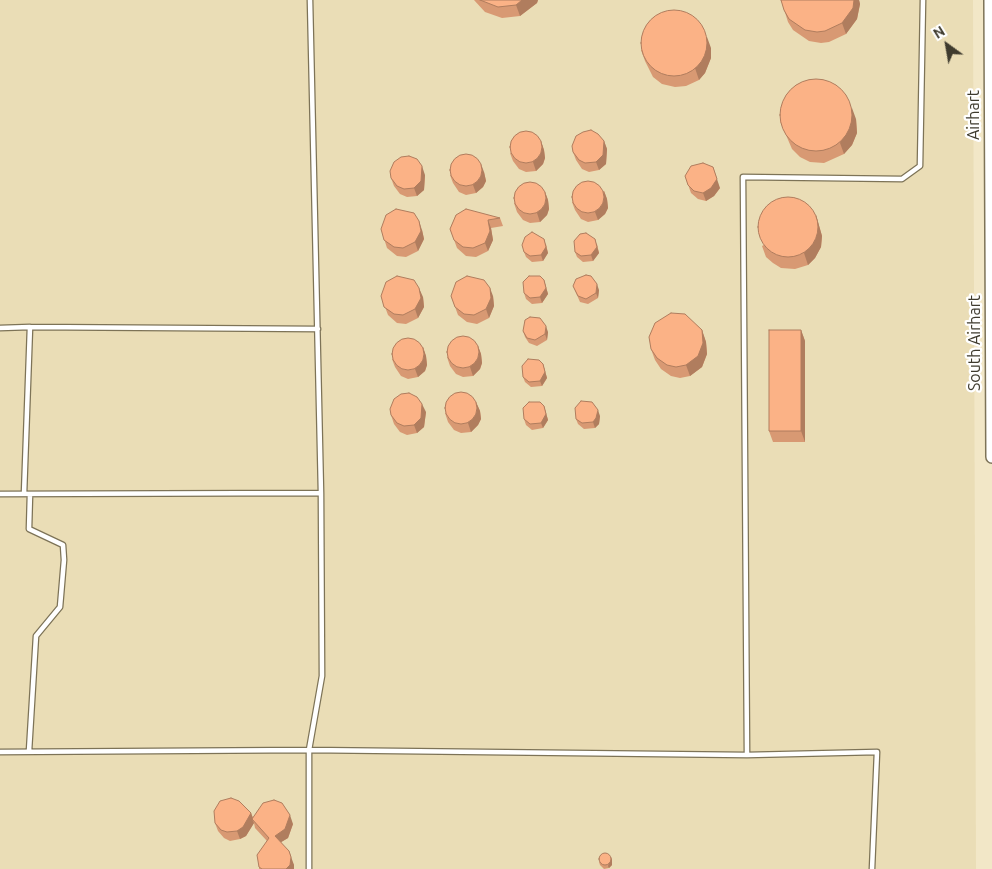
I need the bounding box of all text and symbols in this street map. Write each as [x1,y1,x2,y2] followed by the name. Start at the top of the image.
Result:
[922,20,972,70] north arrow
[930,23,948,42] text: N
[964,90,984,140] street label: Airhart
[965,295,985,391] street label: South Airhart

